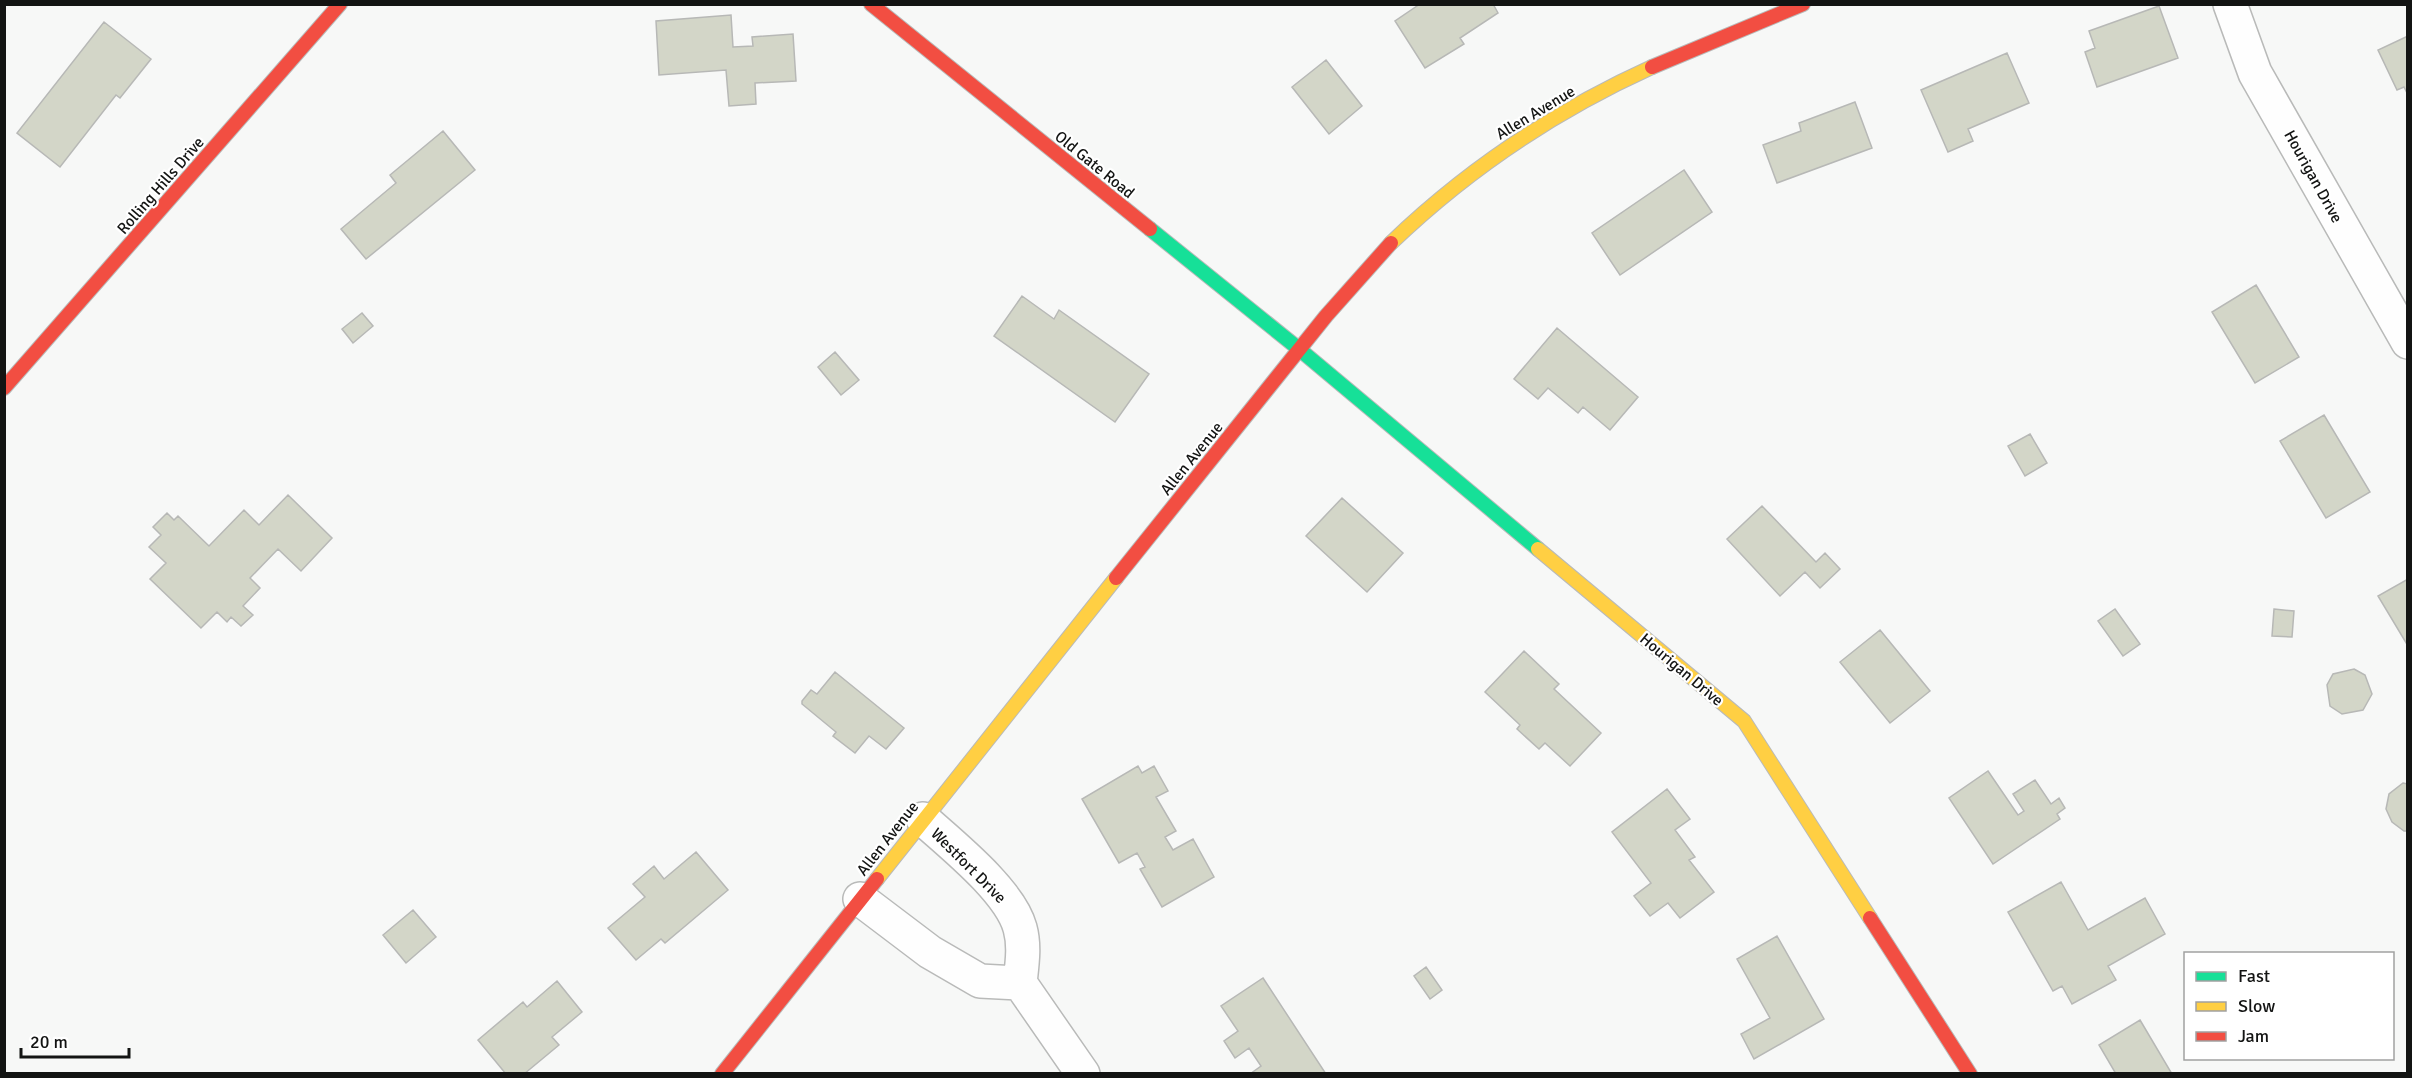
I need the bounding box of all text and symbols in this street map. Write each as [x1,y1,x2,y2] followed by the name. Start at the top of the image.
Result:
[1492,81,1579,144] street label: Allen Avenue
[1051,127,1138,203] street label: Old Gate Road
[2279,127,2347,226] street label: Hourigan Drive
[113,133,209,238] street label: Rolling Hills Drive
[1156,418,1228,500] street label: Allen Avenue
[1635,629,1727,711] street label: Hourigan Drive
[853,797,923,880] street label: Allen Avenue
[926,824,1010,908] street label: Westfort Drive
[2184,952,2394,1060] legend
[2238,965,2270,987] text: Fast
[2238,995,2275,1017] text: Slow
[21,1021,129,1059] scale bar
[2238,1025,2269,1047] text: Jam
[30,1031,68,1053] text: 20 m

